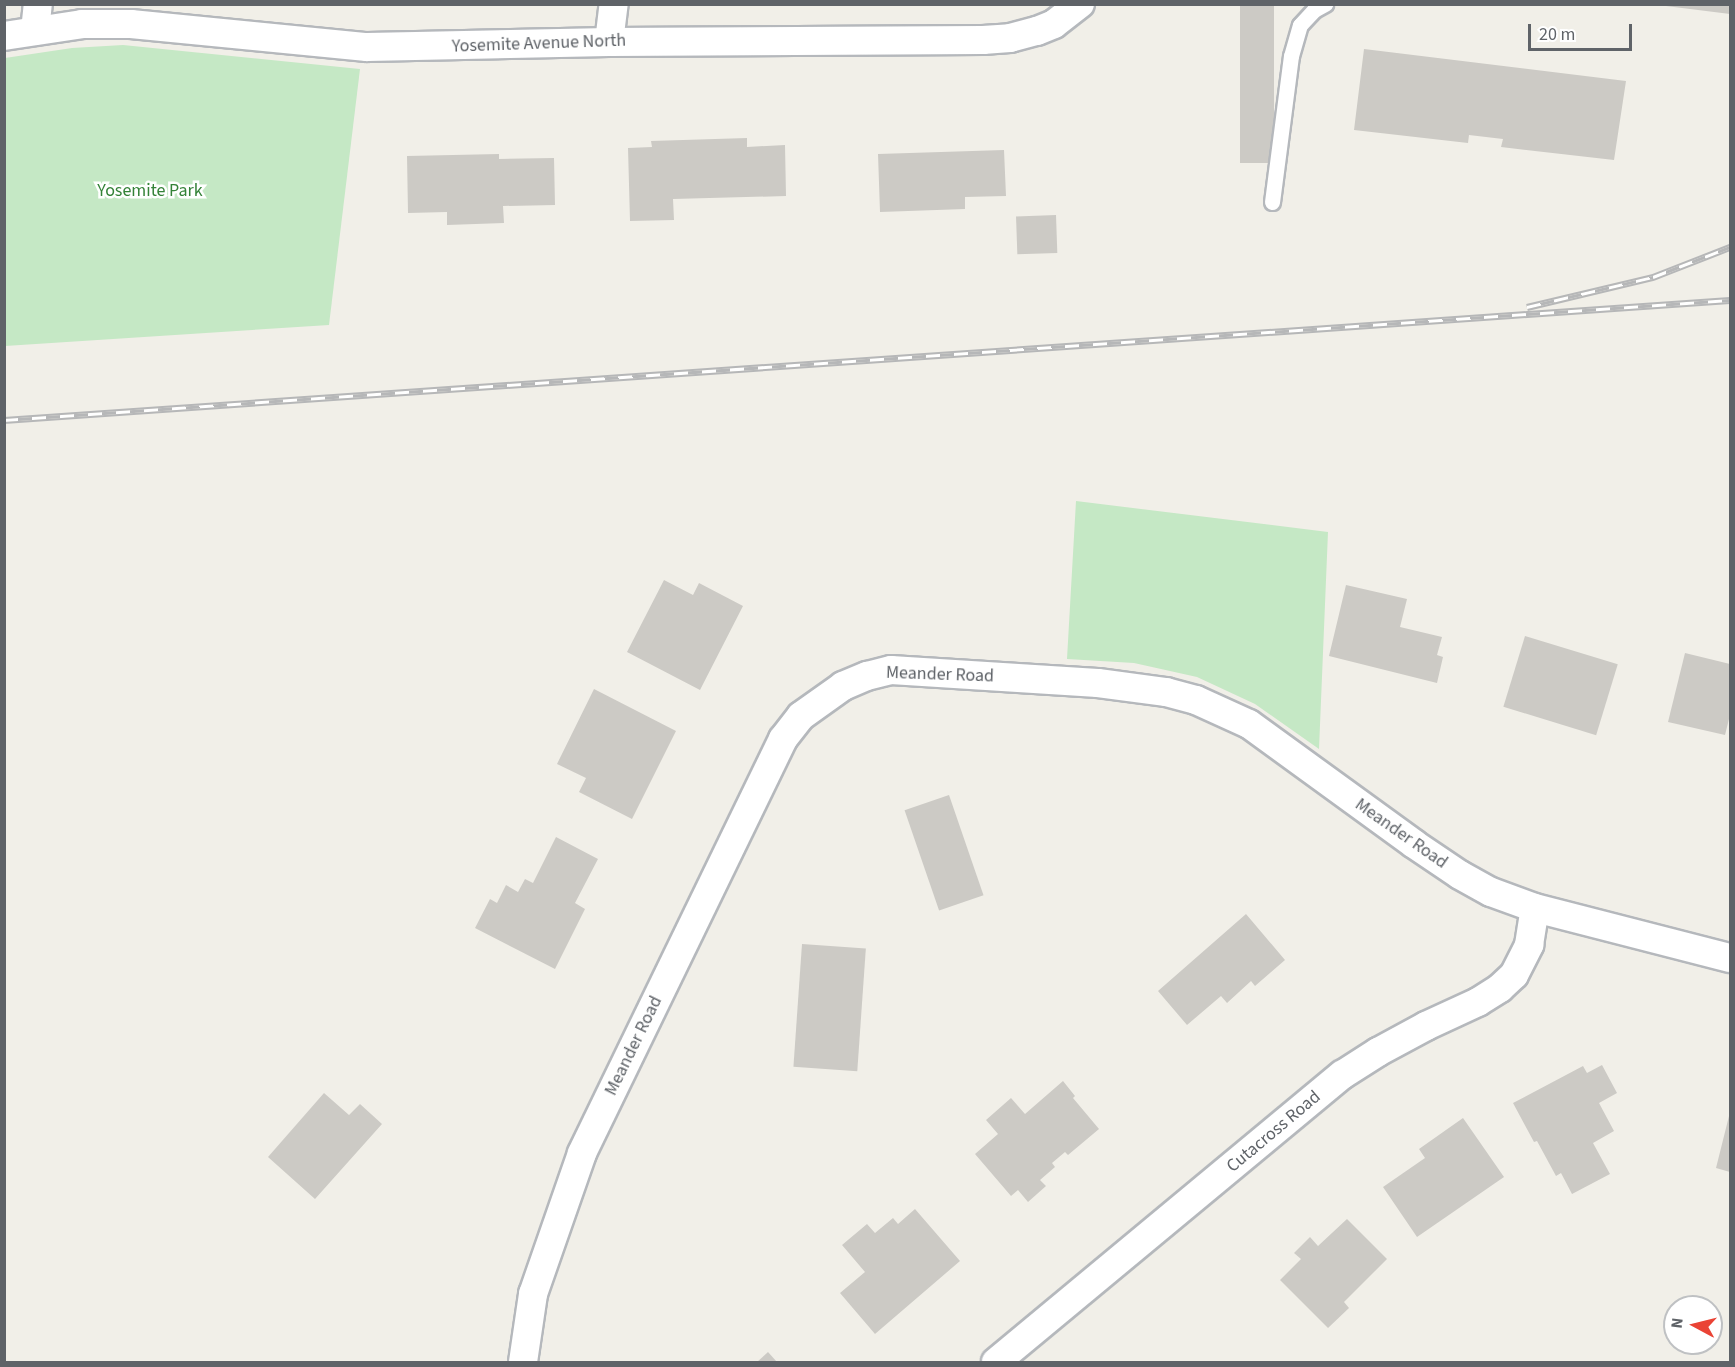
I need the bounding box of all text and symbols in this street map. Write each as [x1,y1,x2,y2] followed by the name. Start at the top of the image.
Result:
[1531,12,1634,50] scale bar
[1539,22,1575,47] text: 20 m
[452,30,626,58] street label: Yosemite Avenue North
[97,180,203,202] park label: Yosemite Park
[886,662,994,688] street label: Meander Road
[1351,794,1451,874] street label: Meander Road
[601,993,667,1099] street label: Meander Road
[1223,1086,1325,1178] street label: Cutacross Road
[1663,1295,1723,1355] north arrow
[1666,1316,1689,1330] text: N

